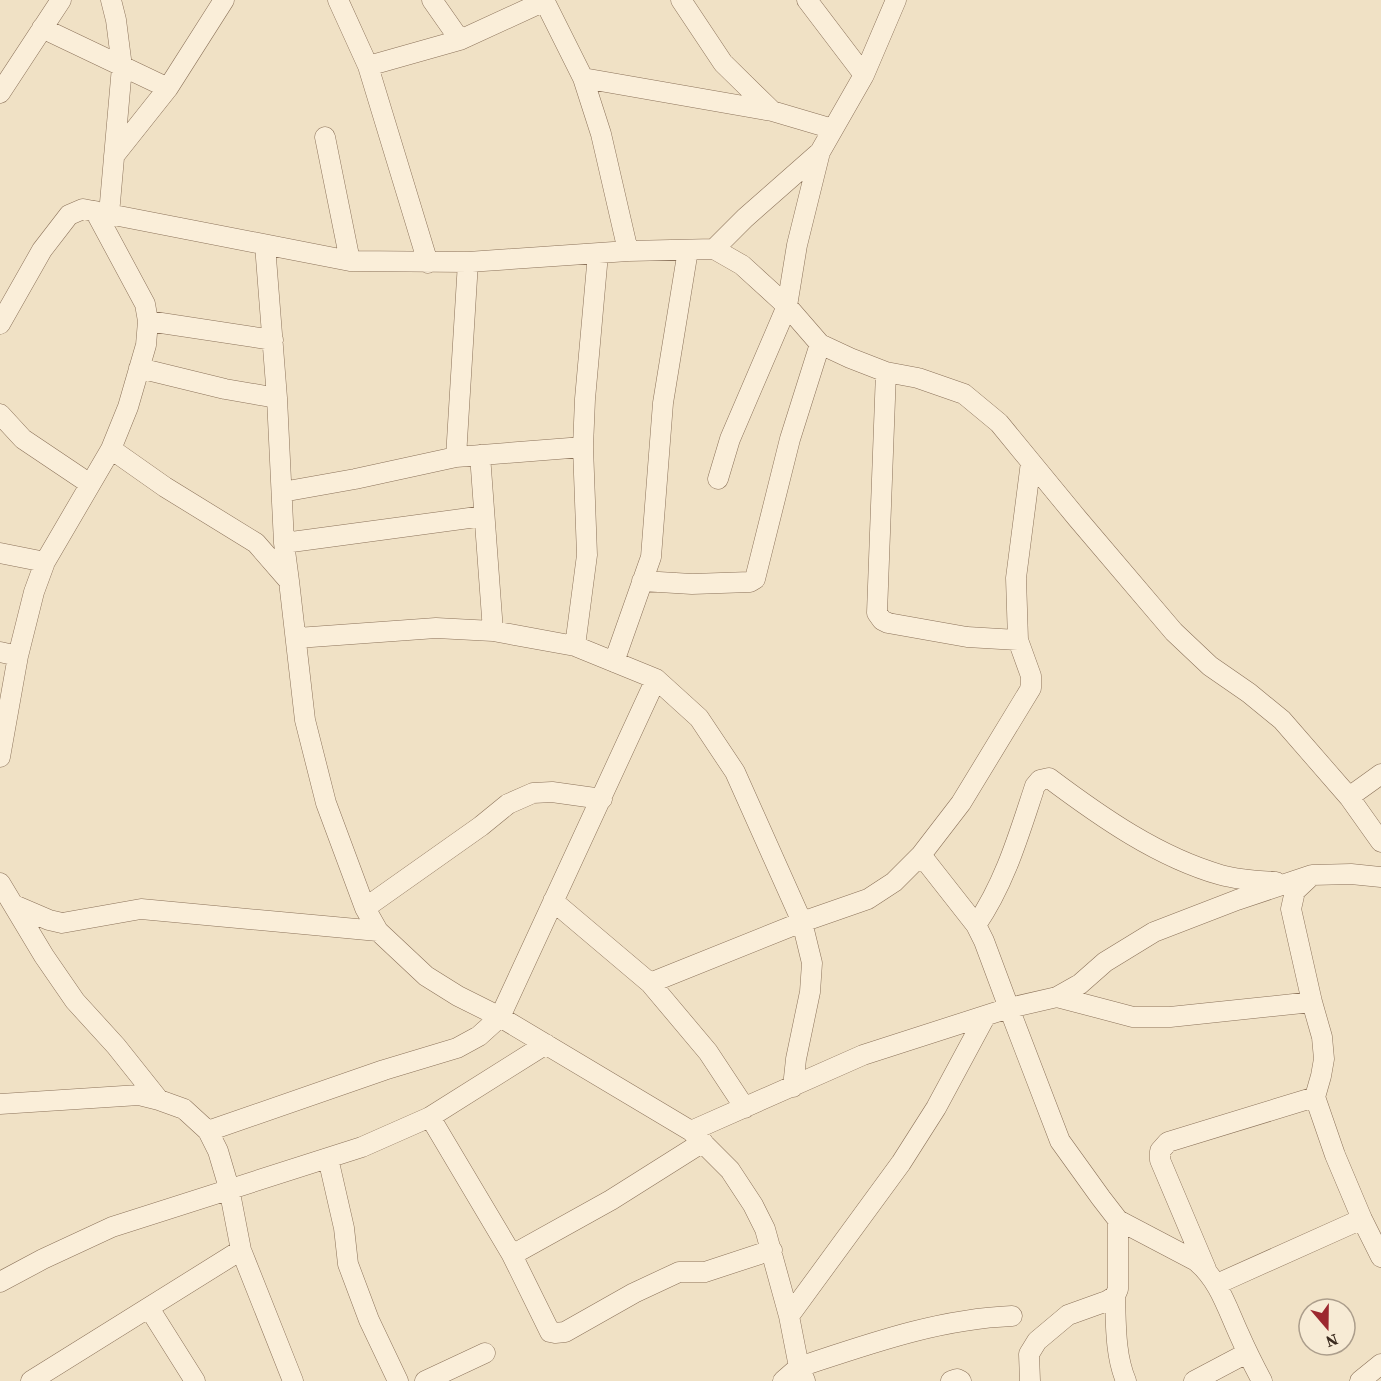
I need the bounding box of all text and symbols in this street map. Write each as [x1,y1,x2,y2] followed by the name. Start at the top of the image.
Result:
[1297,1297,1357,1357] north arrow
[1323,1329,1341,1354] text: N

